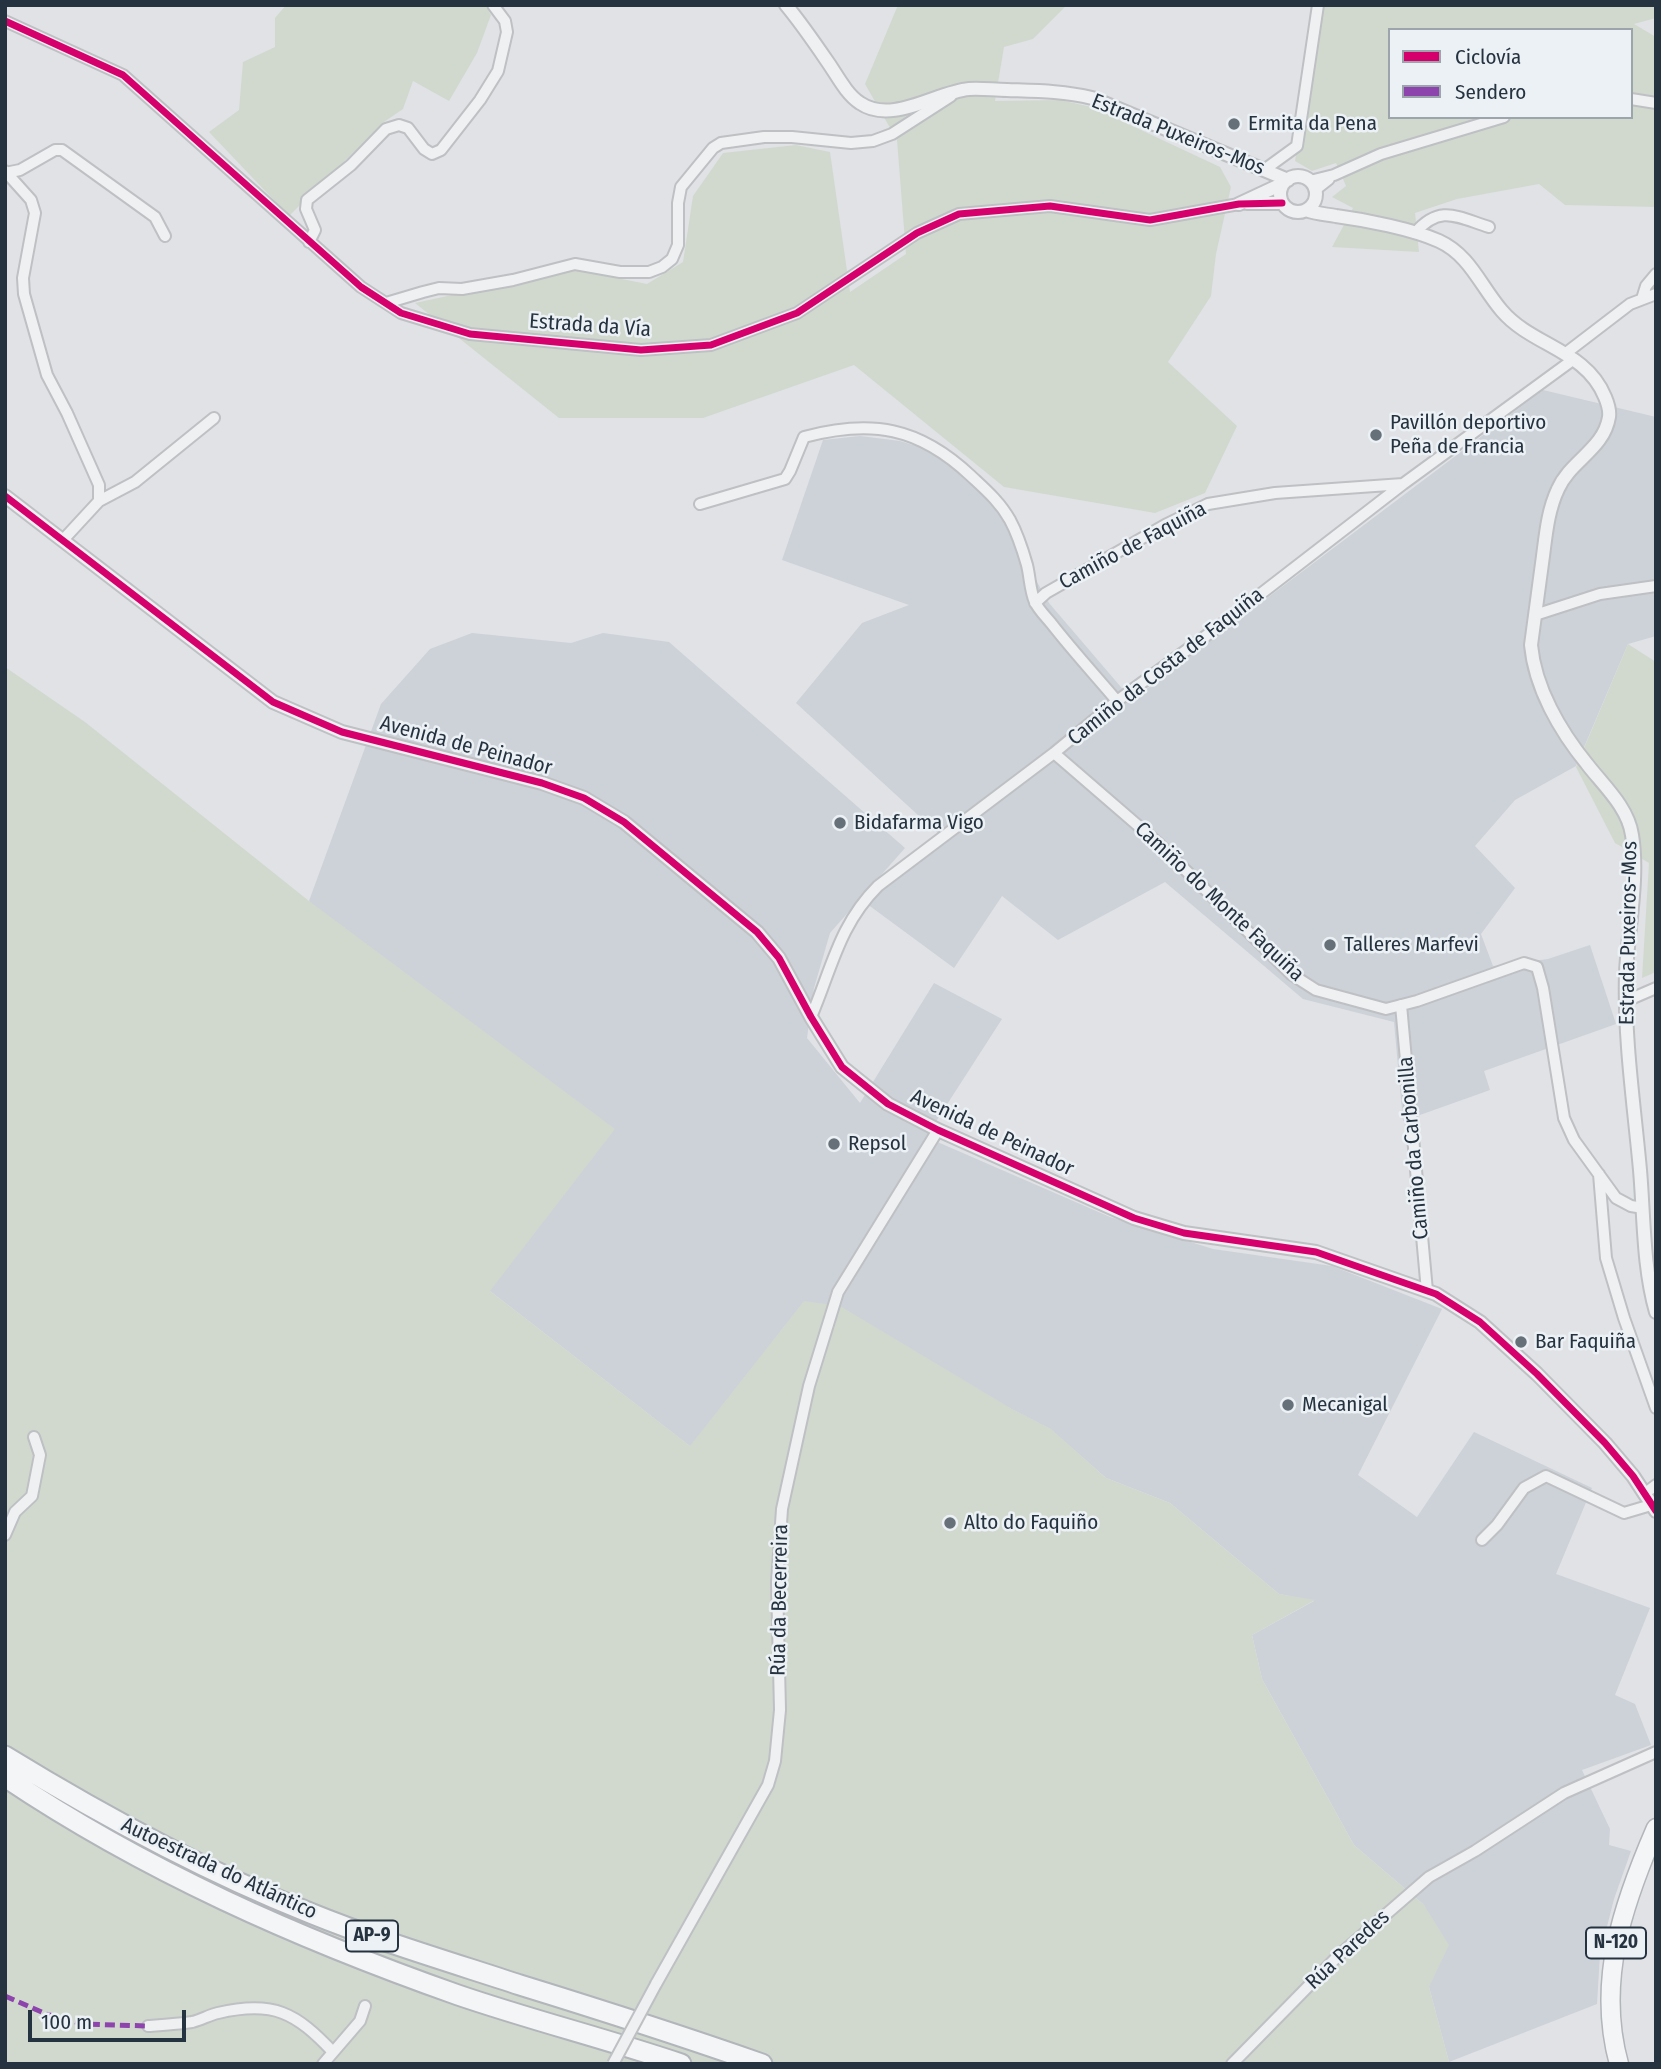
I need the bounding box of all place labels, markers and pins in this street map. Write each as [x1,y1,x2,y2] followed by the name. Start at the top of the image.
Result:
[1248,111,1377,137] place label: Ermita da Pena
[1226,116,1242,132] marker: Ermita da Pena
[1390,410,1546,460] place label: Pavillón deportivo Peña de Francia
[1368,427,1384,443] marker: Pavillón deportivo Peña de Francia
[854,810,984,836] place label: Bidafarma Vigo
[832,815,848,831] marker: Bidafarma Vigo
[1344,932,1479,958] place label: Talleres Marfevi
[1322,937,1338,953] marker: Talleres Marfevi
[848,1131,906,1157] place label: Repsol
[826,1136,842,1152] marker: Repsol
[1535,1329,1636,1355] place label: Bar Faquiña
[1513,1334,1529,1350] marker: Bar Faquiña
[1302,1392,1388,1418] place label: Mecanigal
[1280,1397,1296,1413] marker: Mecanigal
[964,1510,1098,1536] place label: Alto do Faquiño
[942,1515,958,1531] marker: Alto do Faquiño

